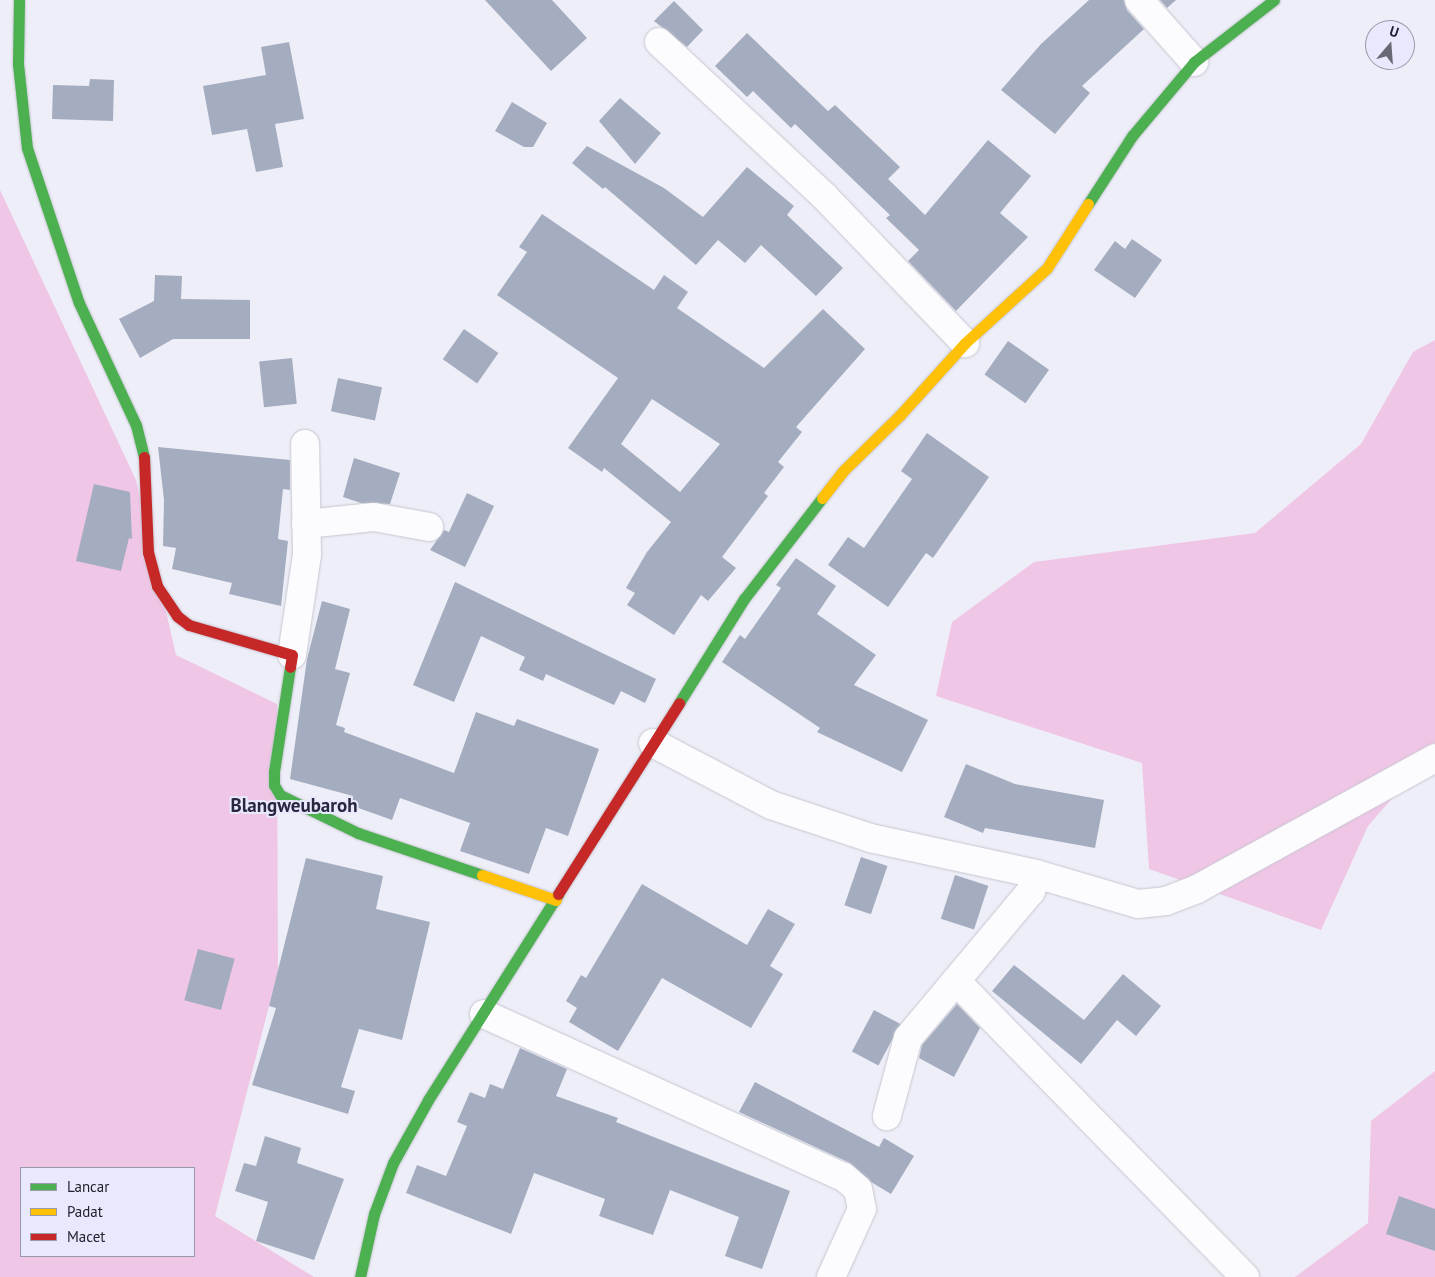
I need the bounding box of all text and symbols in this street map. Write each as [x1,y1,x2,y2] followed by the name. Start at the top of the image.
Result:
[1365,20,1415,70] north arrow
[1387,22,1401,42] text: U
[230,795,358,817] district label: Blangweubaroh
[20,1167,195,1257] legend
[67,1177,109,1196] text: Lancar
[67,1202,103,1221] text: Padat
[67,1227,105,1246] text: Macet

